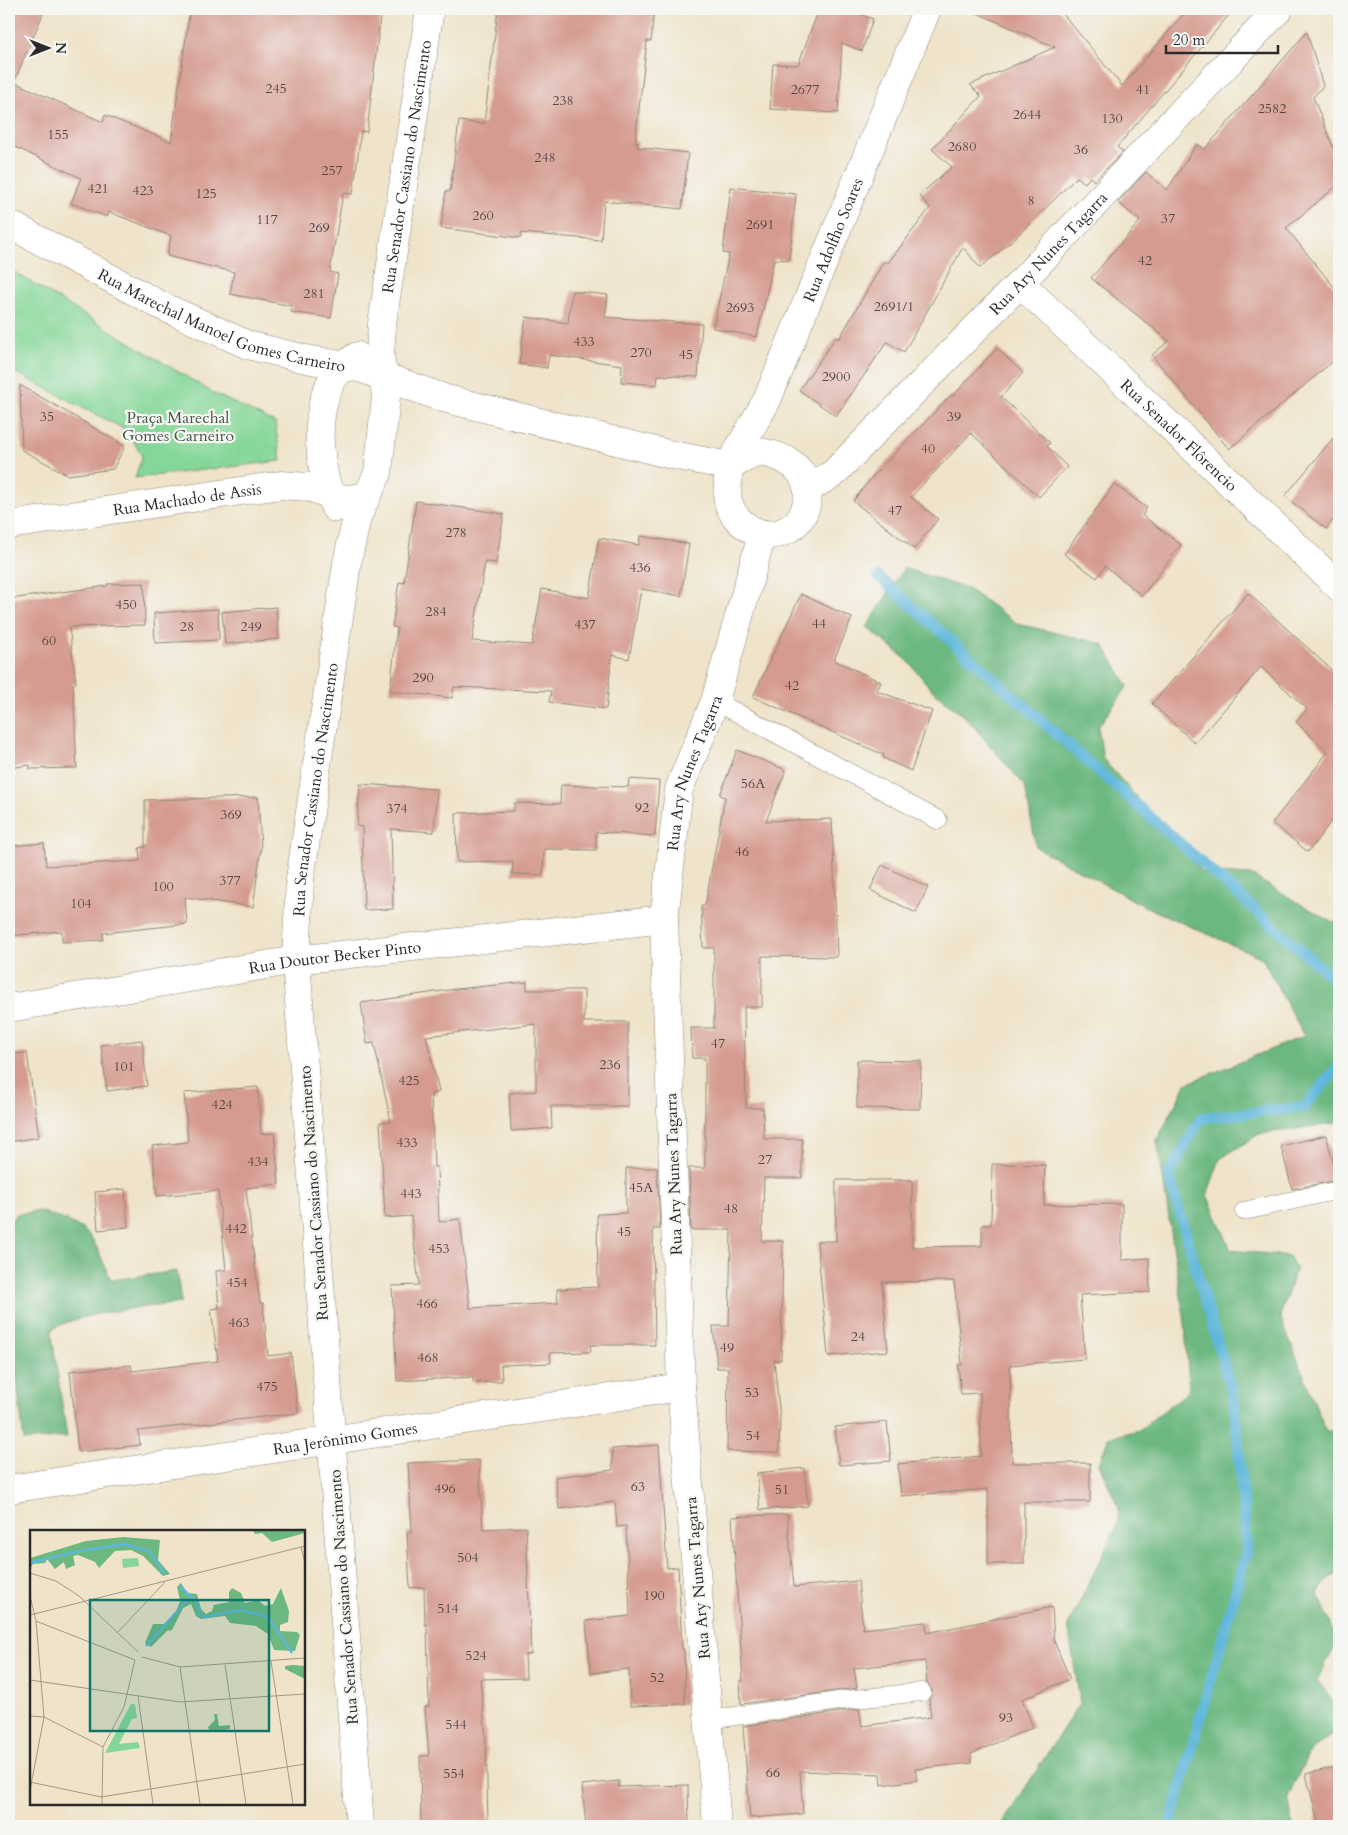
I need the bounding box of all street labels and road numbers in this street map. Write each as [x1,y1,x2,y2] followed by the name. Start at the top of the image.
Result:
[377,38,437,295] street label: Rua Senador Cassiano do Nascimento
[798,175,869,306] street label: Rua Adolfho Soares
[985,187,1113,320] street label: Rua Ary Nunes Tagarra
[94,264,347,378] street label: Rua Marechal Manoel Gomes Carneiro
[1115,374,1242,497] street label: Rua Senador Flôrencio
[112,478,263,522] street label: Rua Machado de Assis
[288,661,344,917] street label: Rua Senador Cassiano do Nascimento
[662,693,728,852] street label: Rua Ary Nunes Tagarra
[247,936,423,980] street label: Rua Doutor Becker Pinto
[294,1064,334,1321] street label: Rua Senador Cassiano do Nascimento
[660,1092,688,1256] street label: Rua Ary Nunes Tagarra
[272,1417,419,1461] street label: Rua Jerônimo Gomes
[324,1468,364,1725] street label: Rua Senador Cassiano do Nascimento
[680,1496,716,1660] street label: Rua Ary Nunes Tagarra

